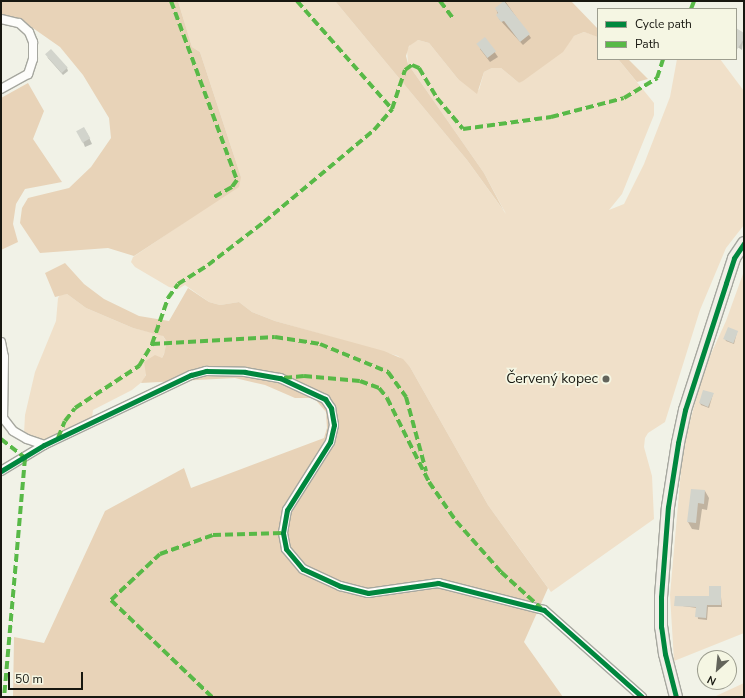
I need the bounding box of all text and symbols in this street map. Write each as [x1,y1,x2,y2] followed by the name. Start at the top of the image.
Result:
[597,8,737,60] legend
[635,16,692,32] text: Cycle path
[635,36,660,52] text: Path
[506,371,598,387] place label: Červený kopec
[601,374,611,384] marker: Červený kopec
[697,650,737,690] north arrow
[10,664,85,690] scale bar
[15,671,43,687] text: 50 m
[705,672,719,689] text: N

